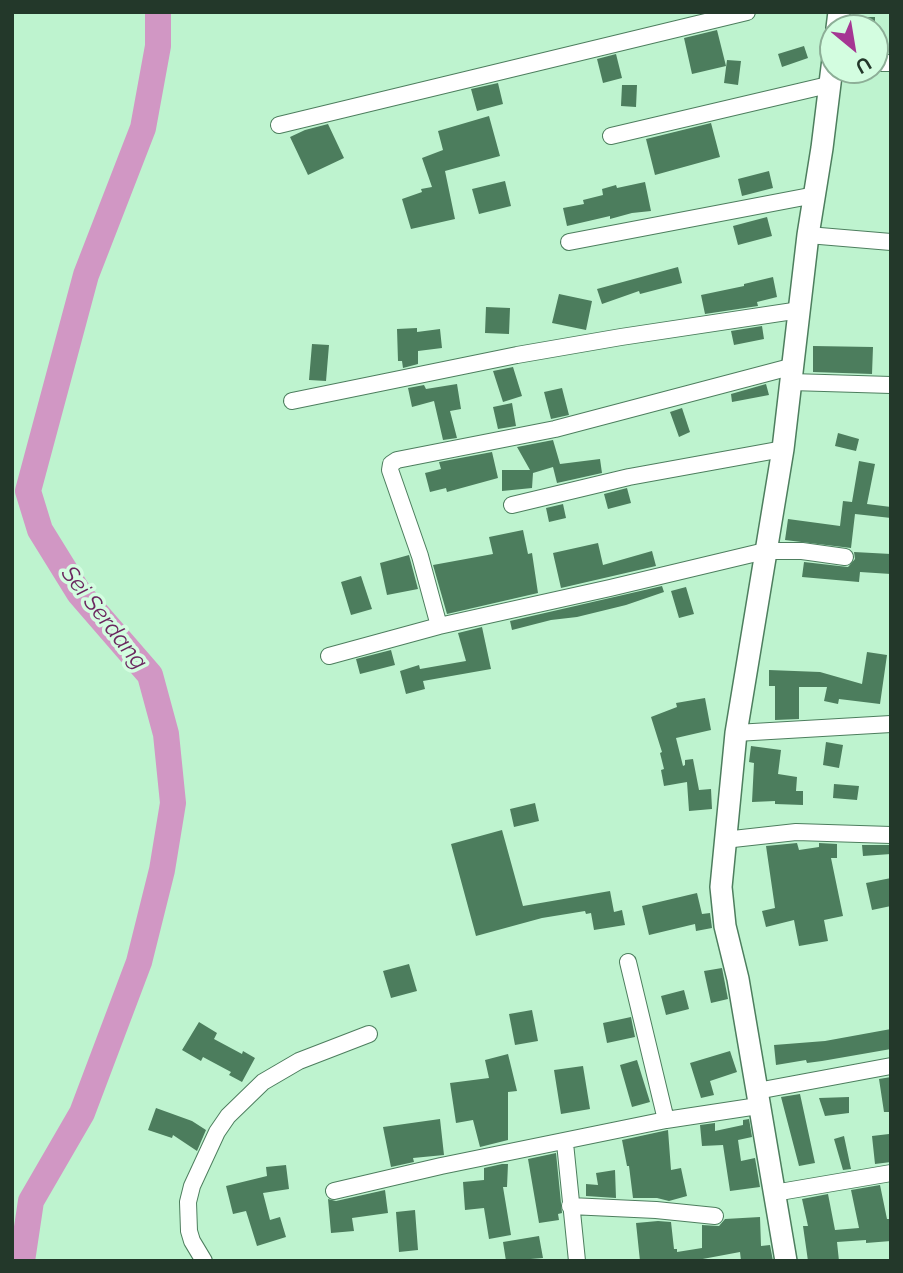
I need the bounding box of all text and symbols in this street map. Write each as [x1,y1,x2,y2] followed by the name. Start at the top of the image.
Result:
[819,14,889,84] north arrow
[852,52,875,79] text: U
[55,561,153,675] water label: Sei Serdang

